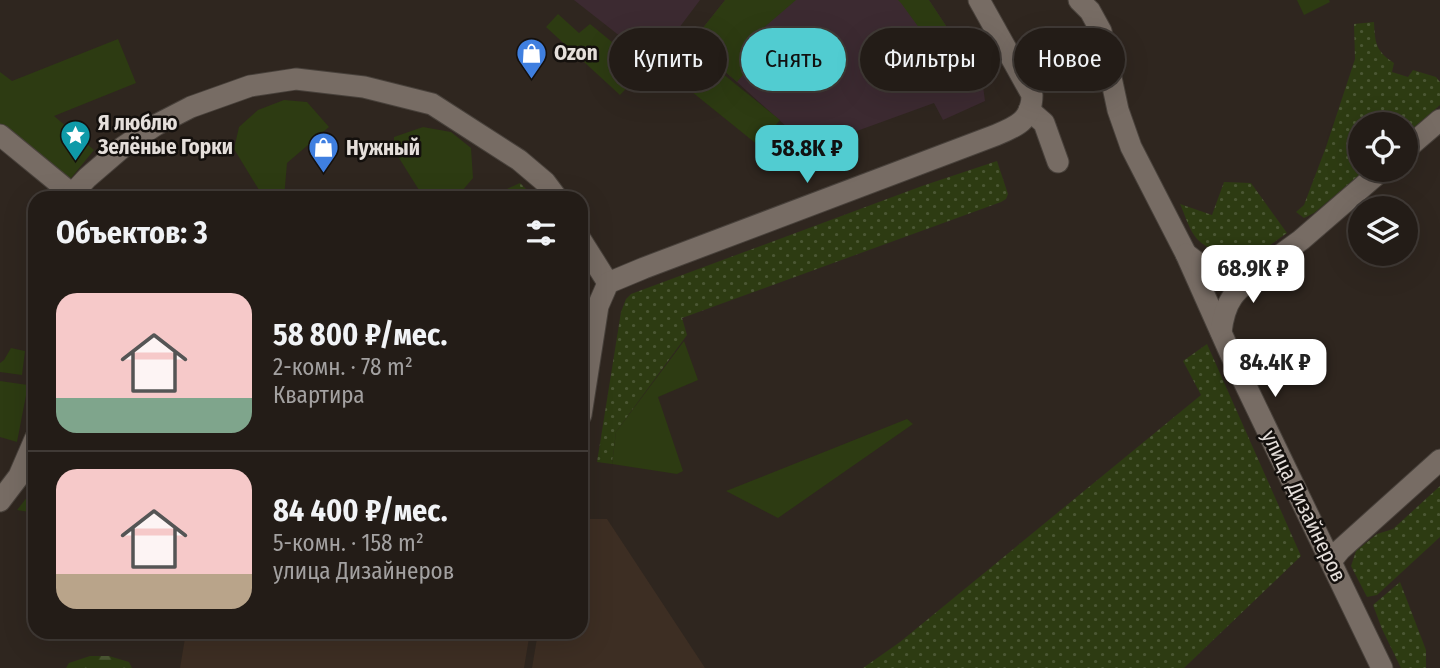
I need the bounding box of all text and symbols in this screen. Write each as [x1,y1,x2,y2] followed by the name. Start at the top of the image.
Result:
[609,28,727,91] chip: Купить
[741,28,846,91] chip: Снять
[860,28,1000,91] chip: Фильтры
[1014,28,1125,91] chip: Новое
[514,36,548,80] shop icon: Ozon
[554,40,598,66] place label: Ozon
[97,110,233,160] place label: Я люблю Зелёные Горки
[1348,112,1418,266] map controls
[1348,112,1418,182] button: locate
[58,118,92,162] place icon: Я люблю Зелёные Горки
[742,125,872,185] pin: 58.8K ₽
[306,131,340,175] shop icon: Нужный
[771,134,843,162] text: 58.8K ₽
[346,135,420,161] place label: Нужный
[1348,196,1418,266] button: layers
[522,214,560,252] icon: filters
[56,215,208,251] text: Объектов: 3
[1188,246,1318,305] pin: 68.9K ₽
[1217,254,1289,282] text: 68.9K ₽
[273,317,447,353] text: 58 800 ₽/мес.
[112,321,196,405] icon: home
[1210,340,1340,399] pin: 84.4K ₽
[1239,348,1311,376] text: 84.4K ₽
[273,353,413,381] text: 2-комн. · 78 m²
[273,381,365,409] text: Квартира
[1256,426,1352,586] street label: улица Дизайнеров
[273,493,448,529] text: 84 400 ₽/мес.
[112,497,196,581] icon: home
[273,529,424,557] text: 5-комн. · 158 m²
[273,557,454,585] text: улица Дизайнеров

